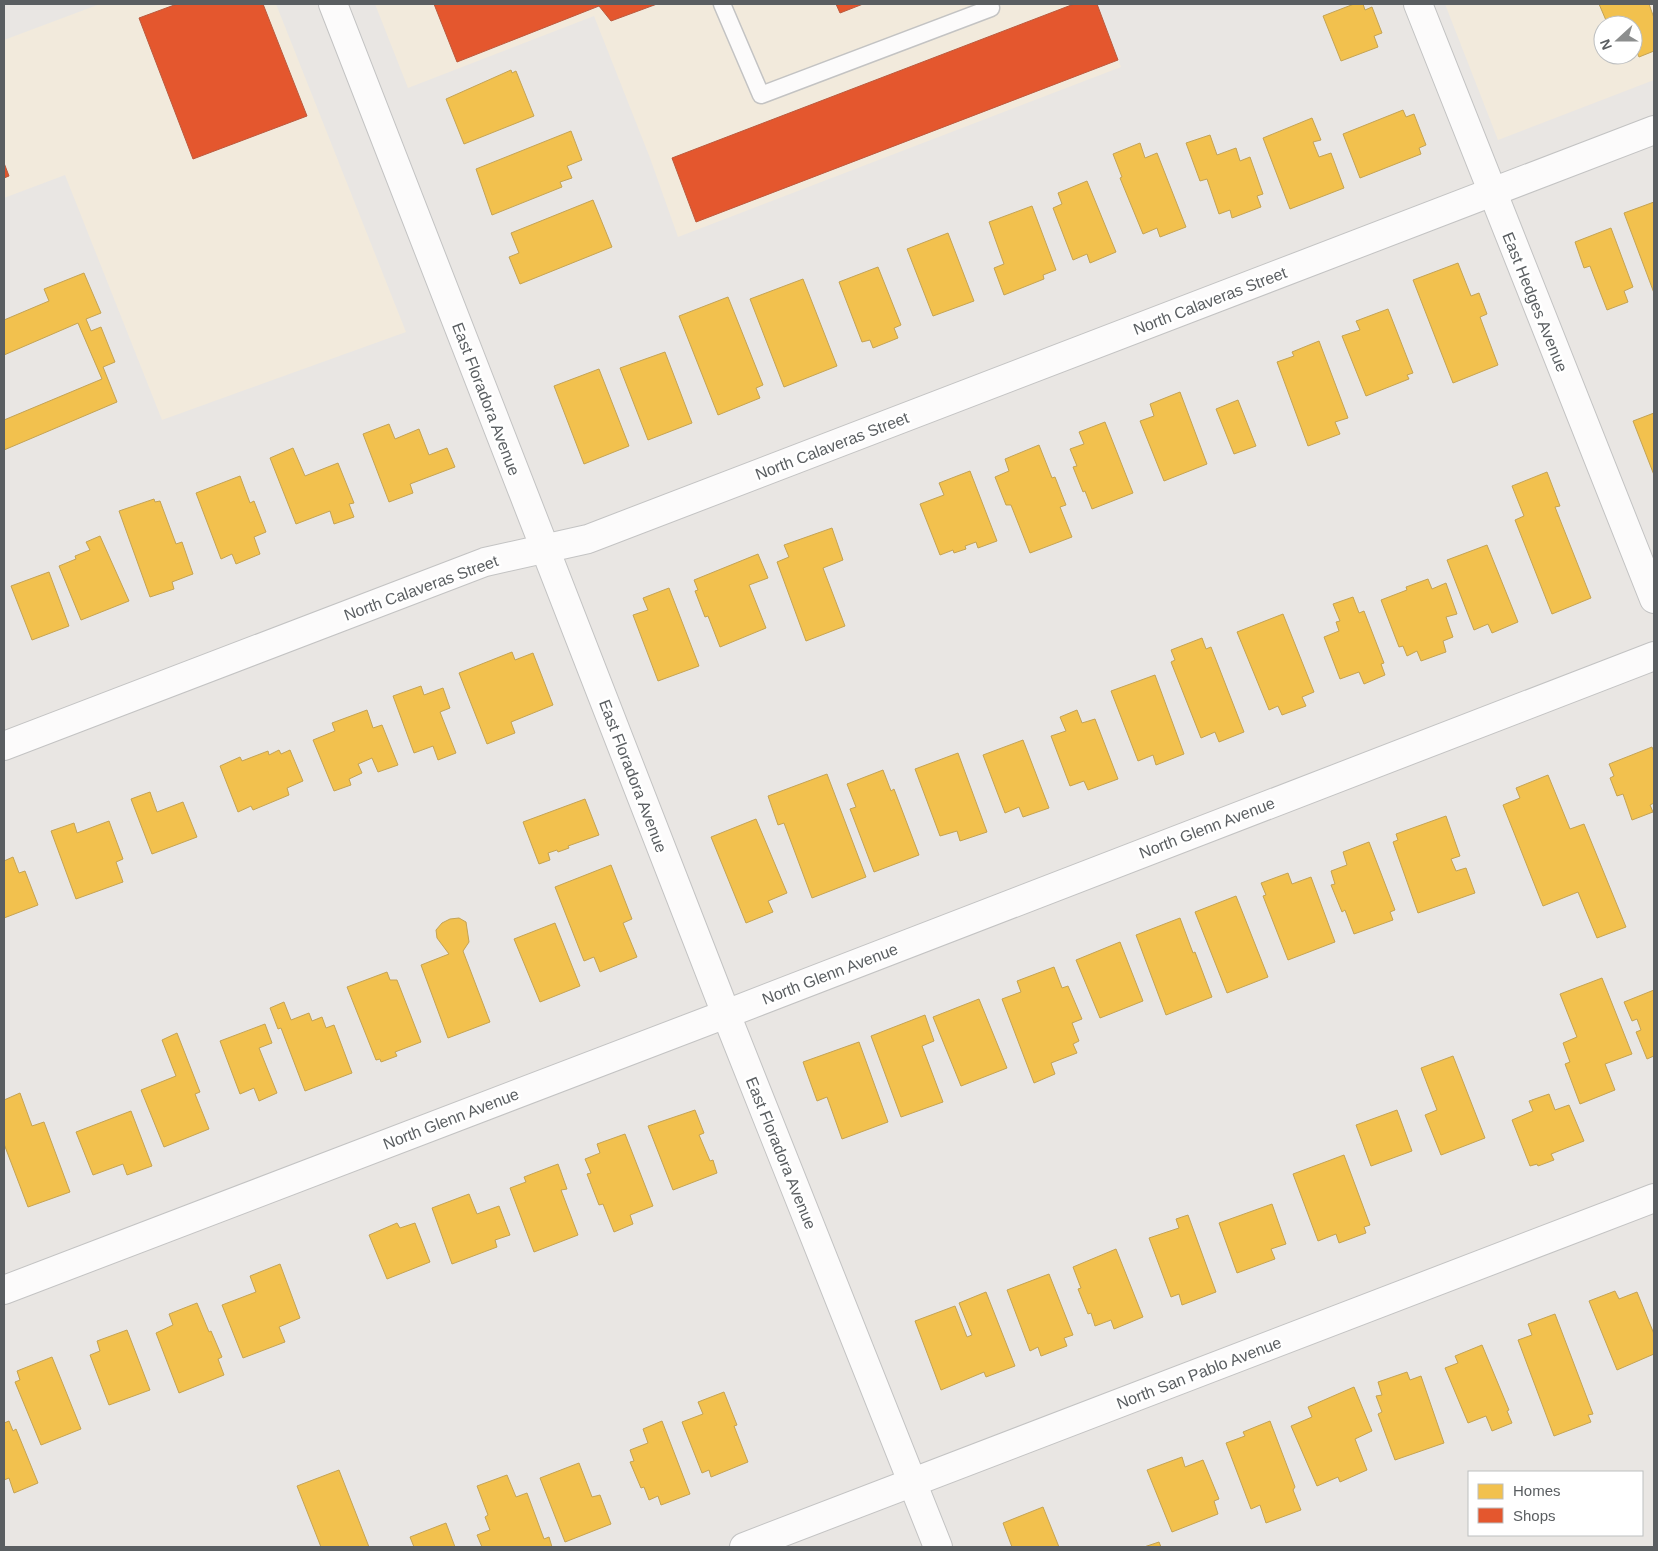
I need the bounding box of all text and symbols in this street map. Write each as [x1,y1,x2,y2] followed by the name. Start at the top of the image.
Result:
[1593,15,1643,65] north arrow
[1597,37,1615,52] text: N
[1499,230,1571,374] street label: East Hedges Avenue
[1131,264,1290,338] street label: North Calaveras Street
[449,320,523,478] street label: East Floradora Avenue
[753,409,912,483] street label: North Calaveras Street
[342,552,501,624] street label: North Calaveras Street
[596,697,670,855] street label: East Floradora Avenue
[1137,794,1277,862] street label: North Glenn Avenue
[760,940,900,1008] street label: North Glenn Avenue
[743,1074,819,1232] street label: East Floradora Avenue
[381,1085,521,1153] street label: North Glenn Avenue
[1114,1334,1284,1412] street label: North San Pablo Avenue
[1468,1471,1643,1536] legend
[1513,1482,1561,1499] text: Homes
[1513,1507,1556,1524] text: Shops

